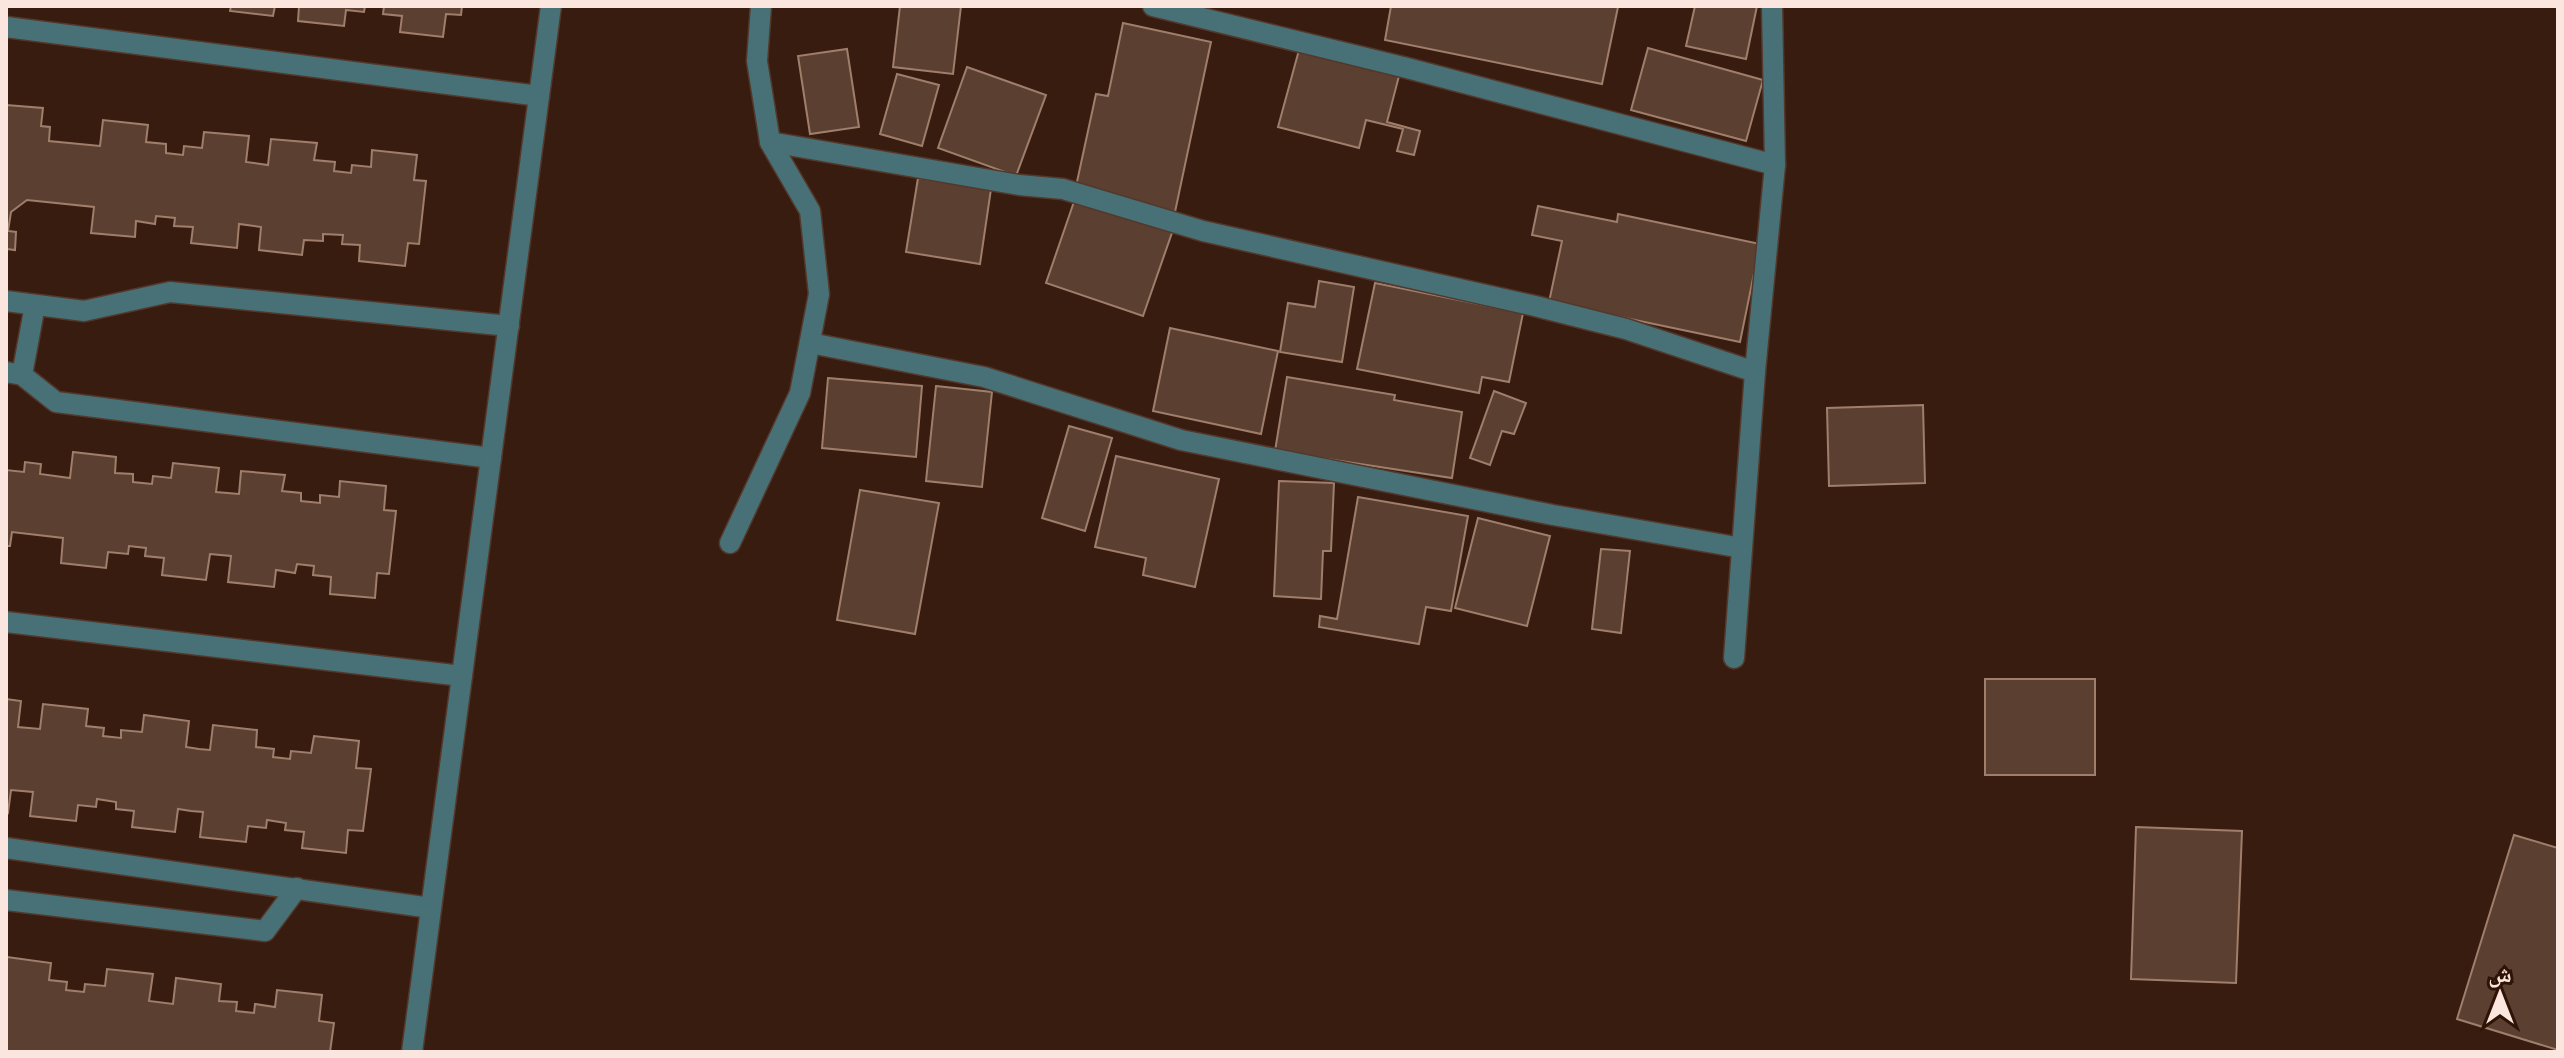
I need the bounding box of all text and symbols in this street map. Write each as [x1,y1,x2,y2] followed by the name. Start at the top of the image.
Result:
[2460,954,2540,1034] north arrow
[2488,960,2512,988] text: ش

